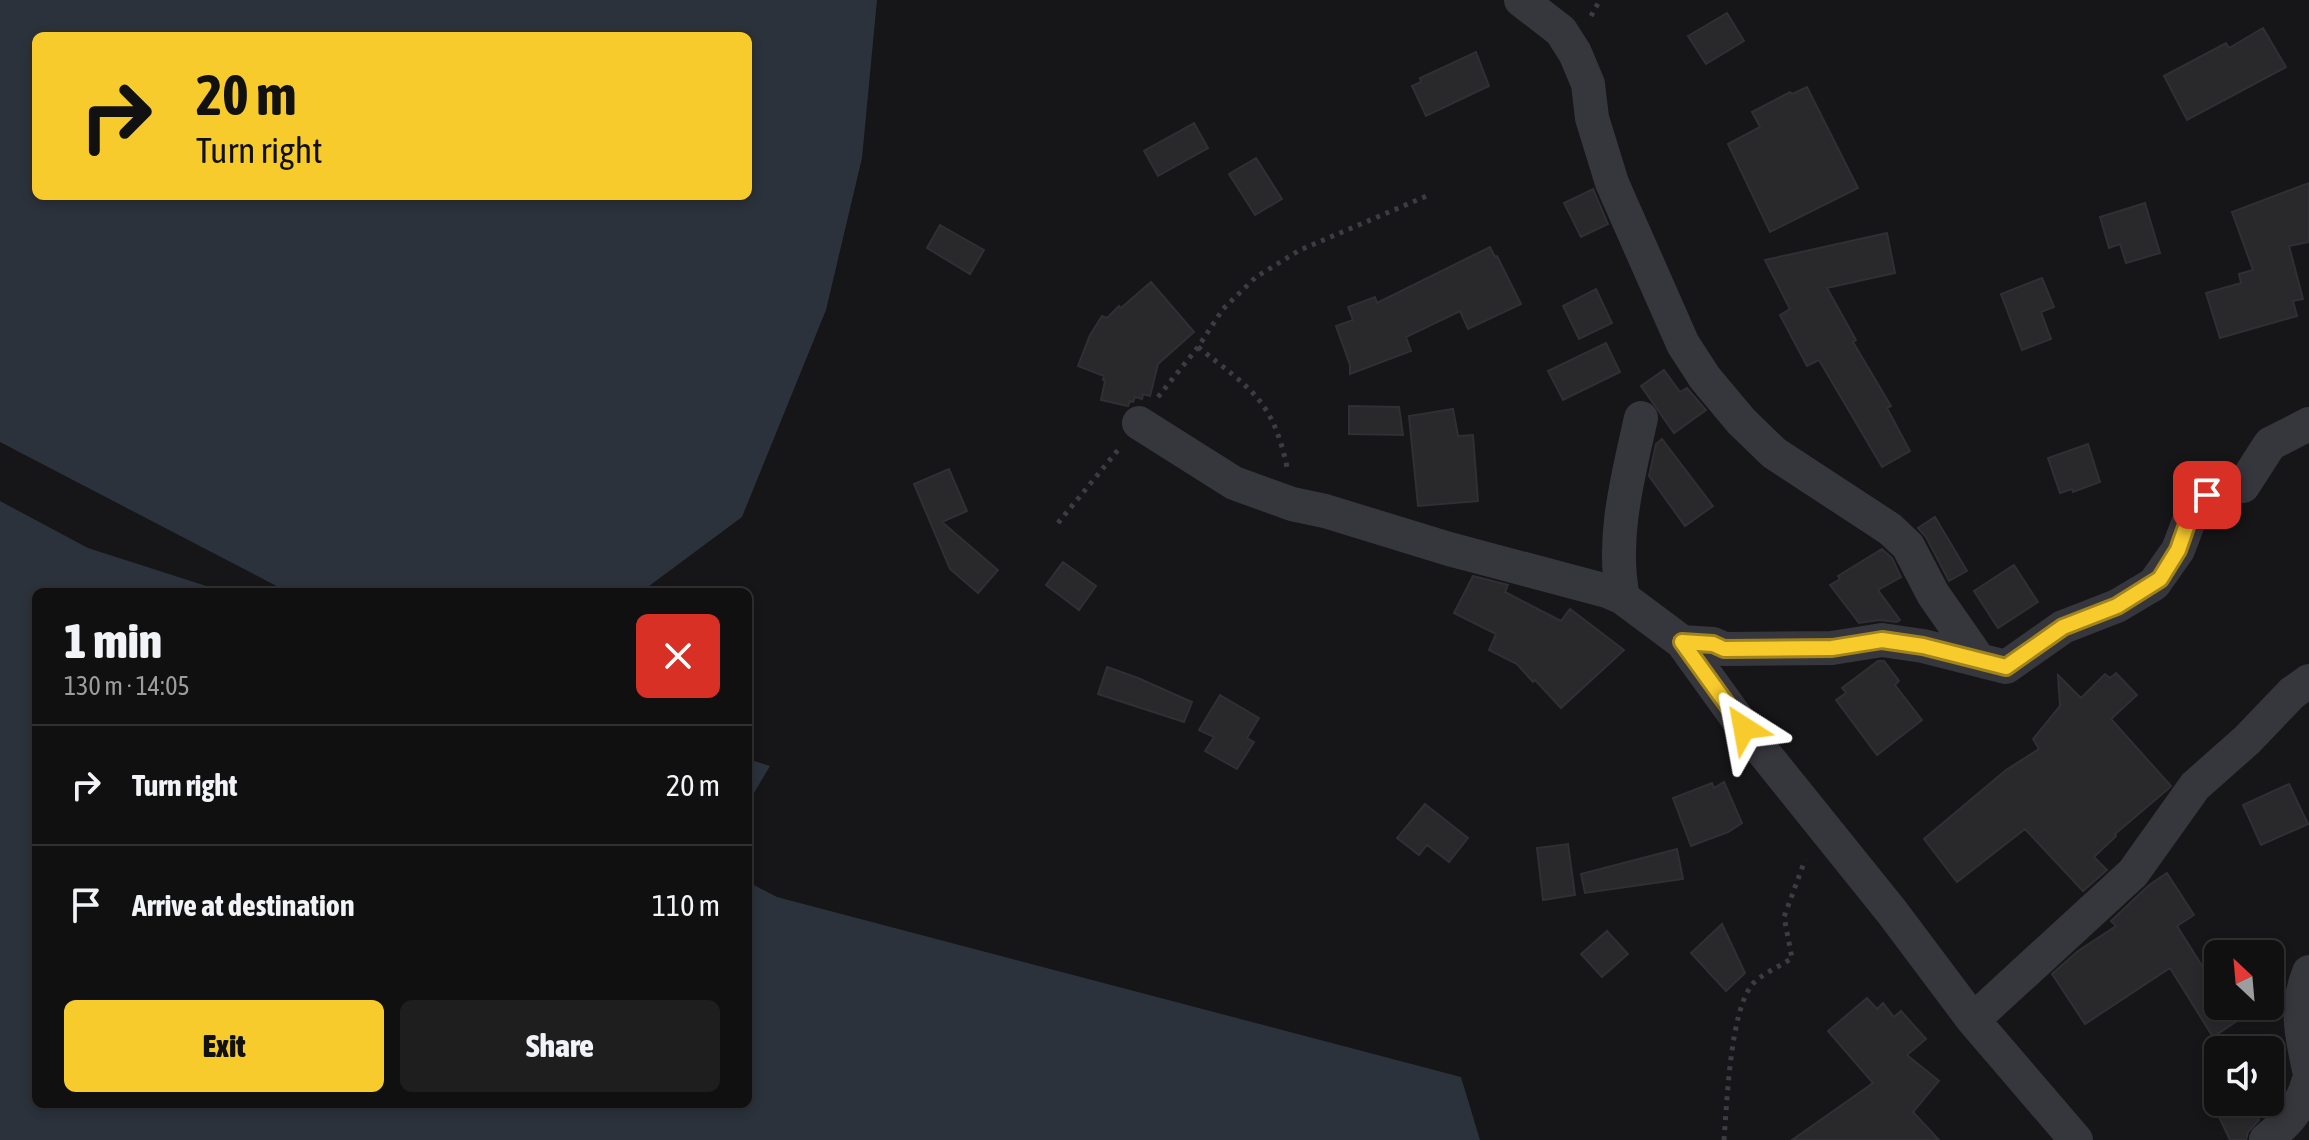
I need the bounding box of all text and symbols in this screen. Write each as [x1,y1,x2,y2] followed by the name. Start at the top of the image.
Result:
[196,63,297,127] text: 20 m
[64,64,168,168] icon: right
[196,129,323,171] text: Turn right
[2173,461,2241,529] pin
[2185,473,2229,517] icon: arrive
[64,613,162,668] text: 1 min
[636,614,720,698] button: close
[64,671,190,701] text: 130 m · 14:05
[1702,686,1786,770] position arrow
[64,763,108,807] icon: right
[132,768,238,802] text: Turn right
[666,768,720,802] text: 20 m
[64,883,108,927] icon: arrive
[132,888,354,922] text: Arrive at destination
[652,888,720,922] text: 110 m
[2204,940,2284,1020] north arrow
[2204,940,2284,1116] map controls
[64,1000,384,1092] button: Exit
[400,1000,720,1092] button: Share
[2204,1036,2284,1116] button: sound

